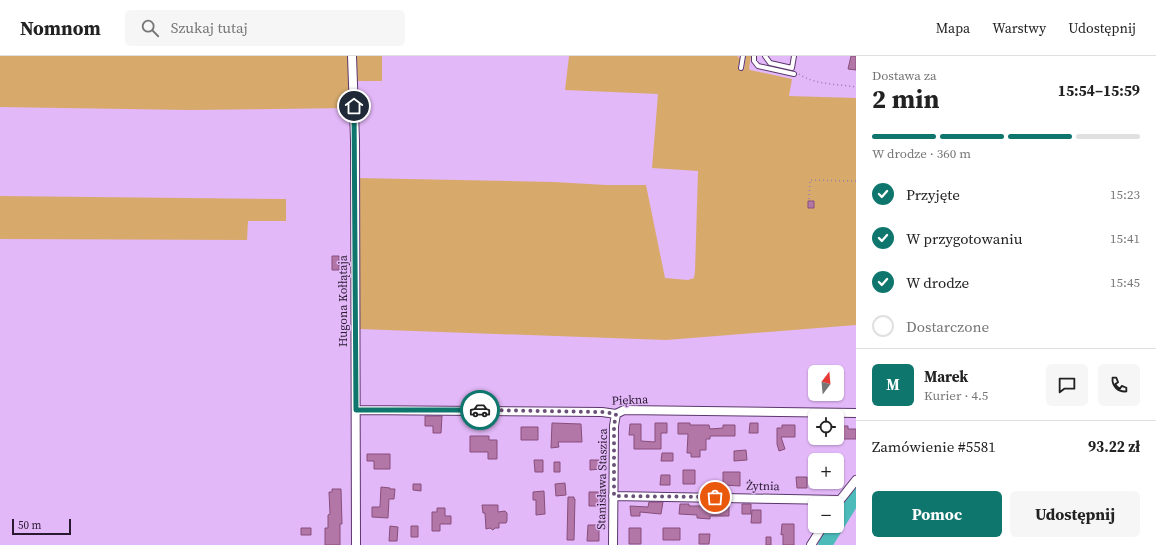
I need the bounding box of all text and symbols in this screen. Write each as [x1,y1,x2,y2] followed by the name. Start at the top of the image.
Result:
[125,10,405,46] search box
[20,15,101,41] text: Nomnom
[139,17,161,39] icon: search
[171,17,248,38] text: Szukaj tutaj
[936,18,970,38] text: Mapa
[992,18,1046,38] text: Warstwy
[1068,18,1136,38] text: Udostępnij
[872,67,937,84] text: Dostawa za
[1058,80,1140,101] text: 15:54–15:59
[872,81,939,117] text: 2 min
[337,89,371,123] pin
[343,95,365,117] icon: home
[872,145,971,162] text: W drodze · 360 m
[872,183,894,205] icon: check
[906,184,960,205] text: Przyjęte
[1110,186,1140,203] text: 15:23
[872,227,894,249] icon: check
[906,228,1023,249] text: W przygotowaniu
[1110,230,1140,247] text: 15:41
[335,254,351,347] street label: Hugona Kołłątaja
[872,271,894,293] icon: check
[906,272,969,293] text: W drodze
[1110,274,1140,291] text: 15:45
[906,316,989,337] text: Dostarczone
[1046,364,1088,406] button: chat
[1098,364,1140,406] button: phone
[808,365,844,401] north arrow
[808,365,844,533] map controls
[924,366,968,387] text: Marek
[886,374,900,395] text: M
[924,387,988,404] text: Kurier · 4.5
[460,390,500,430] courier
[611,391,650,409] street label: Piękna
[469,399,491,421] icon: car
[808,409,844,445] button: locate
[593,427,611,530] street label: Stanisława Staszica
[872,436,996,457] text: Zamówienie #5581
[1088,436,1140,457] text: 93.22 zł
[808,453,844,489] button: +
[746,478,781,494] street label: Żytnia
[698,480,732,514] pin
[704,486,726,508] icon: bag
[872,491,1002,537] button: Pomoc
[1010,491,1140,537] button: Udostępnij
[808,497,844,533] button: −
[12,517,71,536] scale bar
[18,518,41,533] text: 50 m

